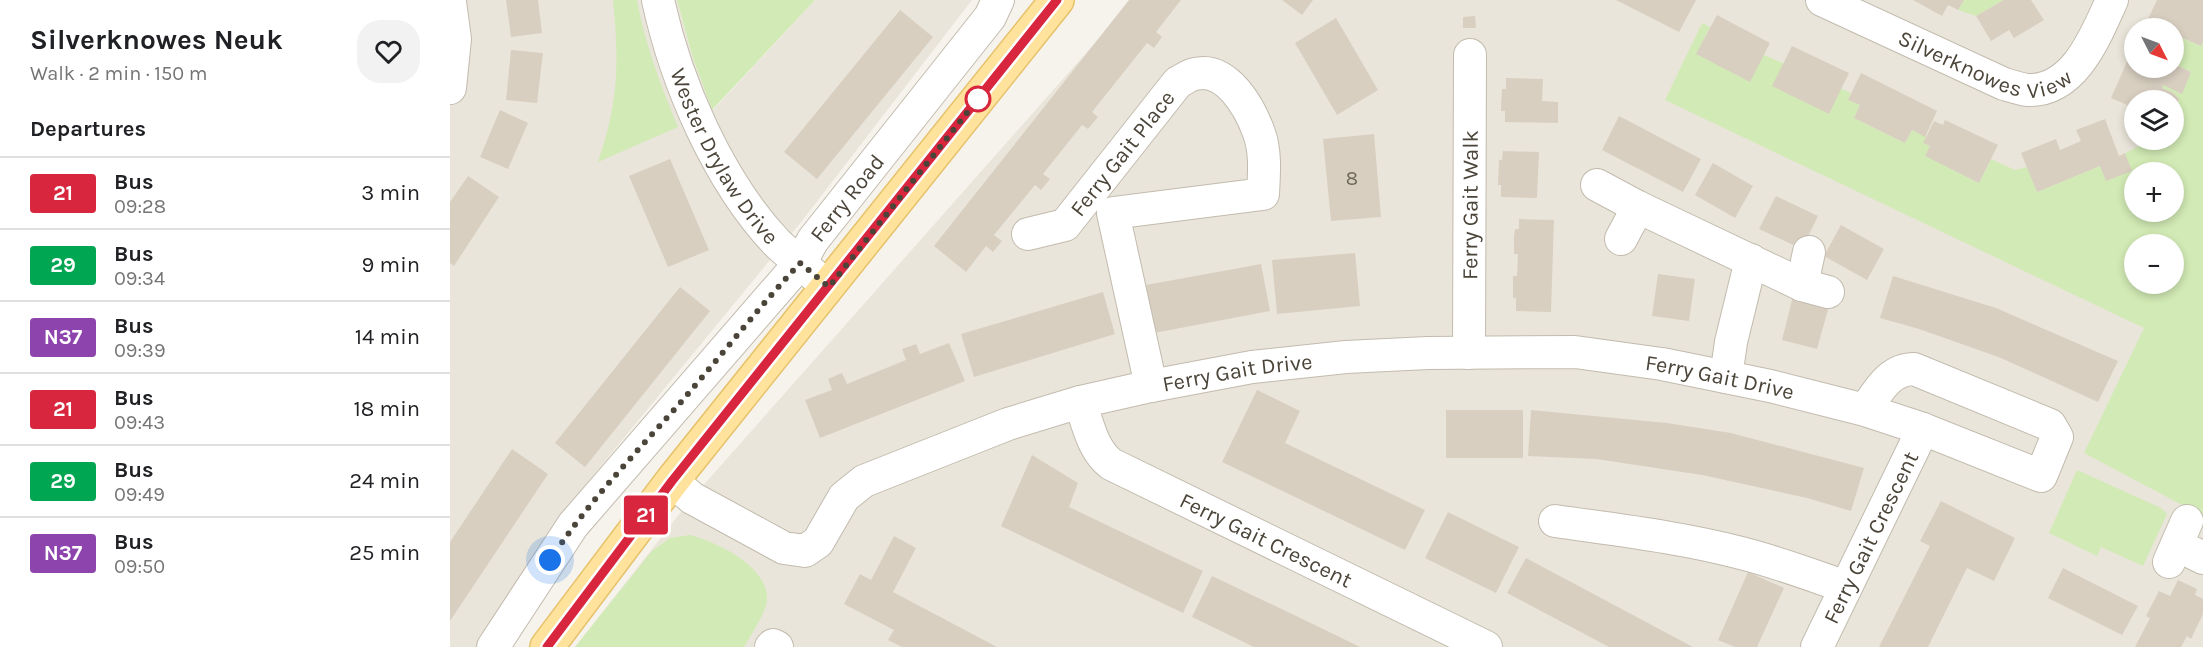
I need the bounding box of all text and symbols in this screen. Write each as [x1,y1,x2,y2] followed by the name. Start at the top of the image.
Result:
[2124,18,2184,78] north arrow
[2124,18,2184,294] map controls
[357,20,420,83] button: heart
[30,23,283,56] text: Silverknowes Neuk
[1894,25,2077,104] street label: Silverknowes View
[30,62,208,85] text: Walk · 2 min · 150 m
[664,65,784,250] street label: Wester Drylaw Drive
[1065,85,1180,222] street label: Ferry Gait Place
[965,86,991,112] unlabelled marker
[2124,90,2184,150] button: layers
[30,116,146,142] text: Departures
[1457,130,1484,280] street label: Ferry Gait Walk
[805,149,890,247] street label: Ferry Road
[2124,162,2184,222] button: +
[1346,167,1358,190] house number: 8
[114,169,154,195] text: Bus
[361,180,420,206] text: 3 min
[53,181,73,205] text: 21
[114,195,166,218] text: 09:28
[2124,234,2184,294] button: −
[114,241,154,267] text: Bus
[362,252,420,278] text: 9 min
[50,253,76,277] text: 29
[114,267,165,290] text: 09:34
[114,313,154,339] text: Bus
[355,324,420,350] text: 14 min
[44,325,82,349] text: N37
[114,339,166,362] text: 09:39
[1160,349,1314,398] street label: Ferry Gait Drive
[1644,350,1797,406] street label: Ferry Gait Drive
[114,385,154,411] text: Bus
[354,396,420,422] text: 18 min
[53,397,73,421] text: 21
[114,411,165,434] text: 09:43
[1818,447,1924,628] street label: Ferry Gait Crescent
[114,457,154,483] text: Bus
[349,468,420,494] text: 24 min
[50,469,76,493] text: 29
[114,483,165,506] text: 09:49
[1175,488,1356,594] street label: Ferry Gait Crescent
[619,496,673,534] line badge: 21
[636,503,656,527] text: 21
[114,529,154,555] text: Bus
[349,540,420,566] text: 25 min
[44,541,82,565] text: N37
[535,545,565,575] your location
[114,555,165,578] text: 09:50

